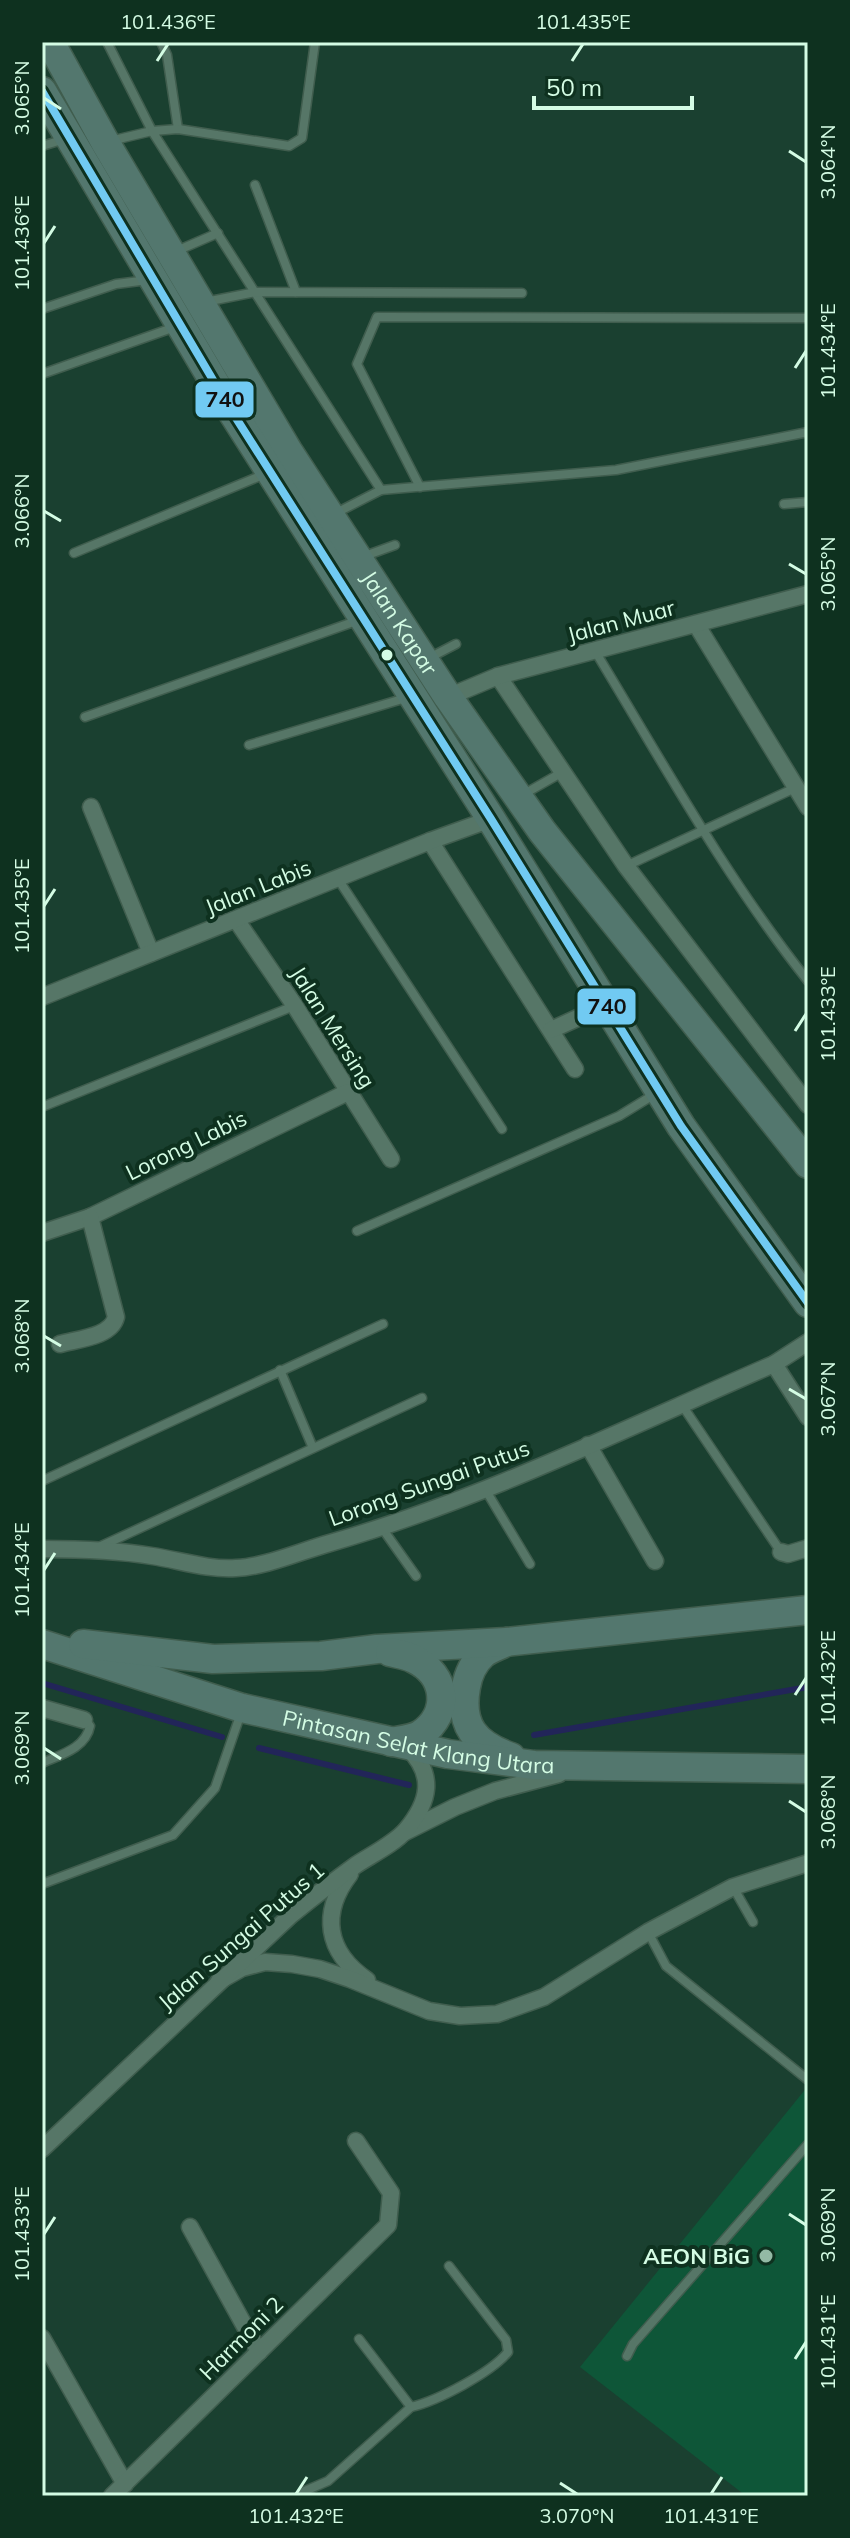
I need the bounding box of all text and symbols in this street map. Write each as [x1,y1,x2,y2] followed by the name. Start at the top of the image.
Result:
[120,9,216,34] text: 101.436°E
[535,9,631,34] text: 101.435°E
[534,60,692,110] scale bar
[9,61,34,135] text: 3.065°N
[546,72,602,102] text: 50 m
[815,125,840,199] text: 3.064°N
[9,195,34,291] text: 101.436°E
[815,303,840,399] text: 101.434°E
[194,380,255,419] line badge: 740
[205,385,245,413] text: 740
[9,474,34,548] text: 3.066°N
[815,537,840,611] text: 3.065°N
[355,565,444,680] street label: Jalan Kapar
[564,593,678,649] street label: Jalan Muar
[379,647,395,663] unlabelled marker
[201,853,315,921] street label: Jalan Labis
[9,858,34,954] text: 101.435°E
[284,961,382,1093] street label: Jalan Mersing
[815,966,840,1062] text: 101.433°E
[576,987,637,1026] line badge: 740
[587,992,627,1020] text: 740
[121,1104,251,1186] street label: Lorong Labis
[9,1299,34,1373] text: 3.068°N
[815,1362,840,1436] text: 3.067°N
[325,1434,533,1532] street label: Lorong Sungai Putus
[9,1522,34,1618] text: 101.434°E
[815,1630,840,1726] text: 101.432°E
[280,1703,555,1779] street label: Pintasan Selat Klang Utara
[9,1711,34,1785] text: 3.069°N
[815,1775,840,1849] text: 3.068°N
[152,1856,330,2016] street label: Jalan Sungai Putus 1
[9,2186,34,2282] text: 101.433°E
[815,2188,840,2262] text: 3.069°N
[643,2242,750,2270] place label: AEON BiG
[757,2247,775,2265] marker: AEON BiG
[193,2290,289,2386] street label: Harmoni 2
[815,2294,840,2390] text: 101.431°E
[248,2503,344,2528] text: 101.432°E
[540,2503,614,2528] text: 3.070°N
[663,2503,759,2528] text: 101.431°E

